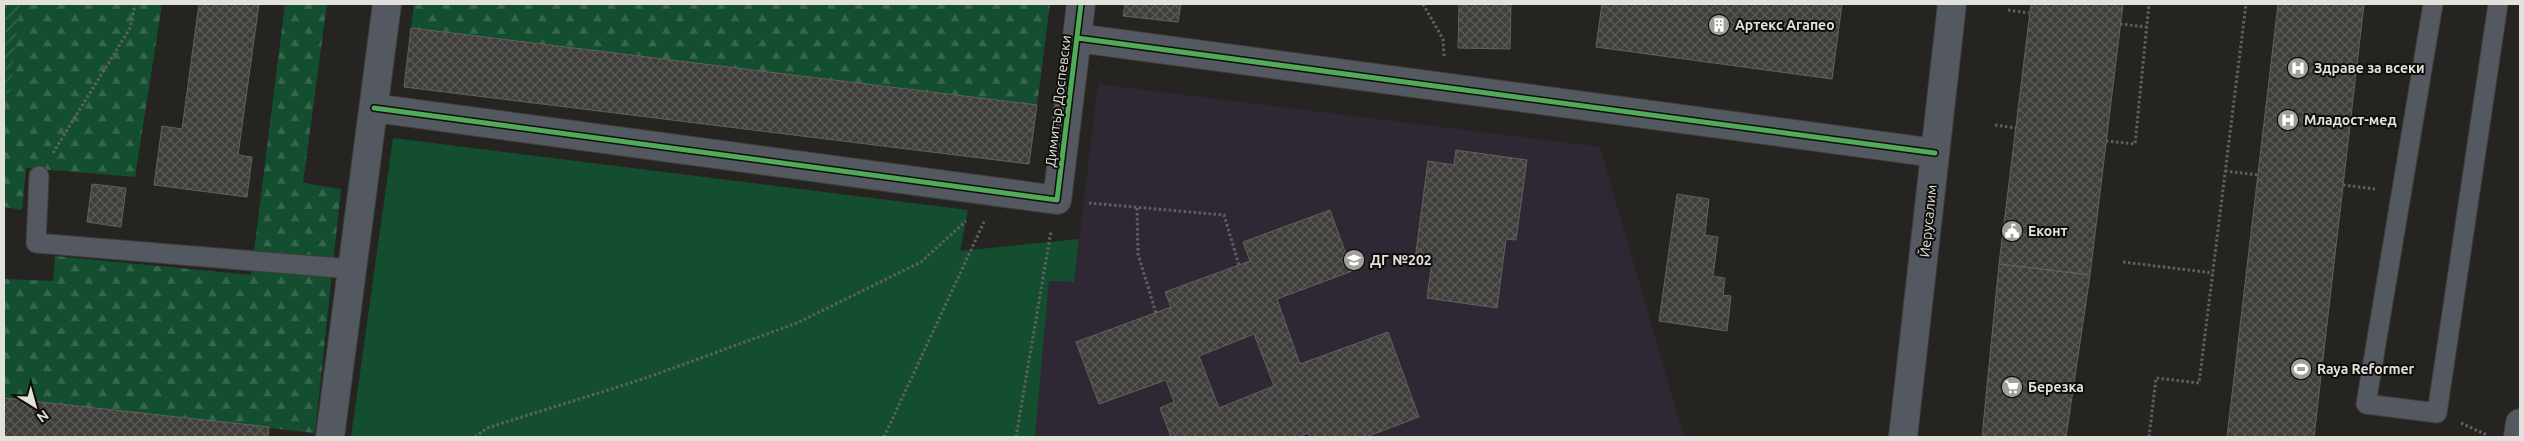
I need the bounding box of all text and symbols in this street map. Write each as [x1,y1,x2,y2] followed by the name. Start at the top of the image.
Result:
[1707,13,1731,37] building icon: Артекс Агапео
[1735,17,1835,33] place label: Артекс Агапео
[1042,34,1074,168] street label: Димитър Доспевски
[2286,56,2310,80] hospital icon: Здраве за всеки
[2314,60,2425,76] place label: Здраве за всеки
[2276,108,2300,132] hospital icon: Младост-мед
[2304,112,2397,128] place label: Младост-мед
[1915,184,1940,258] street label: Йерусалим
[2000,219,2024,243] public building icon: Еконт
[2028,223,2068,239] place label: Еконт
[1342,248,1366,272] school or university icon: ДГ №202
[1370,252,1432,268] place label: ДГ №202
[2289,357,2313,381] sports icon: Raya Reformer
[2317,361,2415,377] place label: Raya Reformer
[2000,375,2024,399] supermarket icon: Березка
[2028,379,2084,395] place label: Березка
[10,381,60,431] north arrow
[34,407,52,426] text: N

